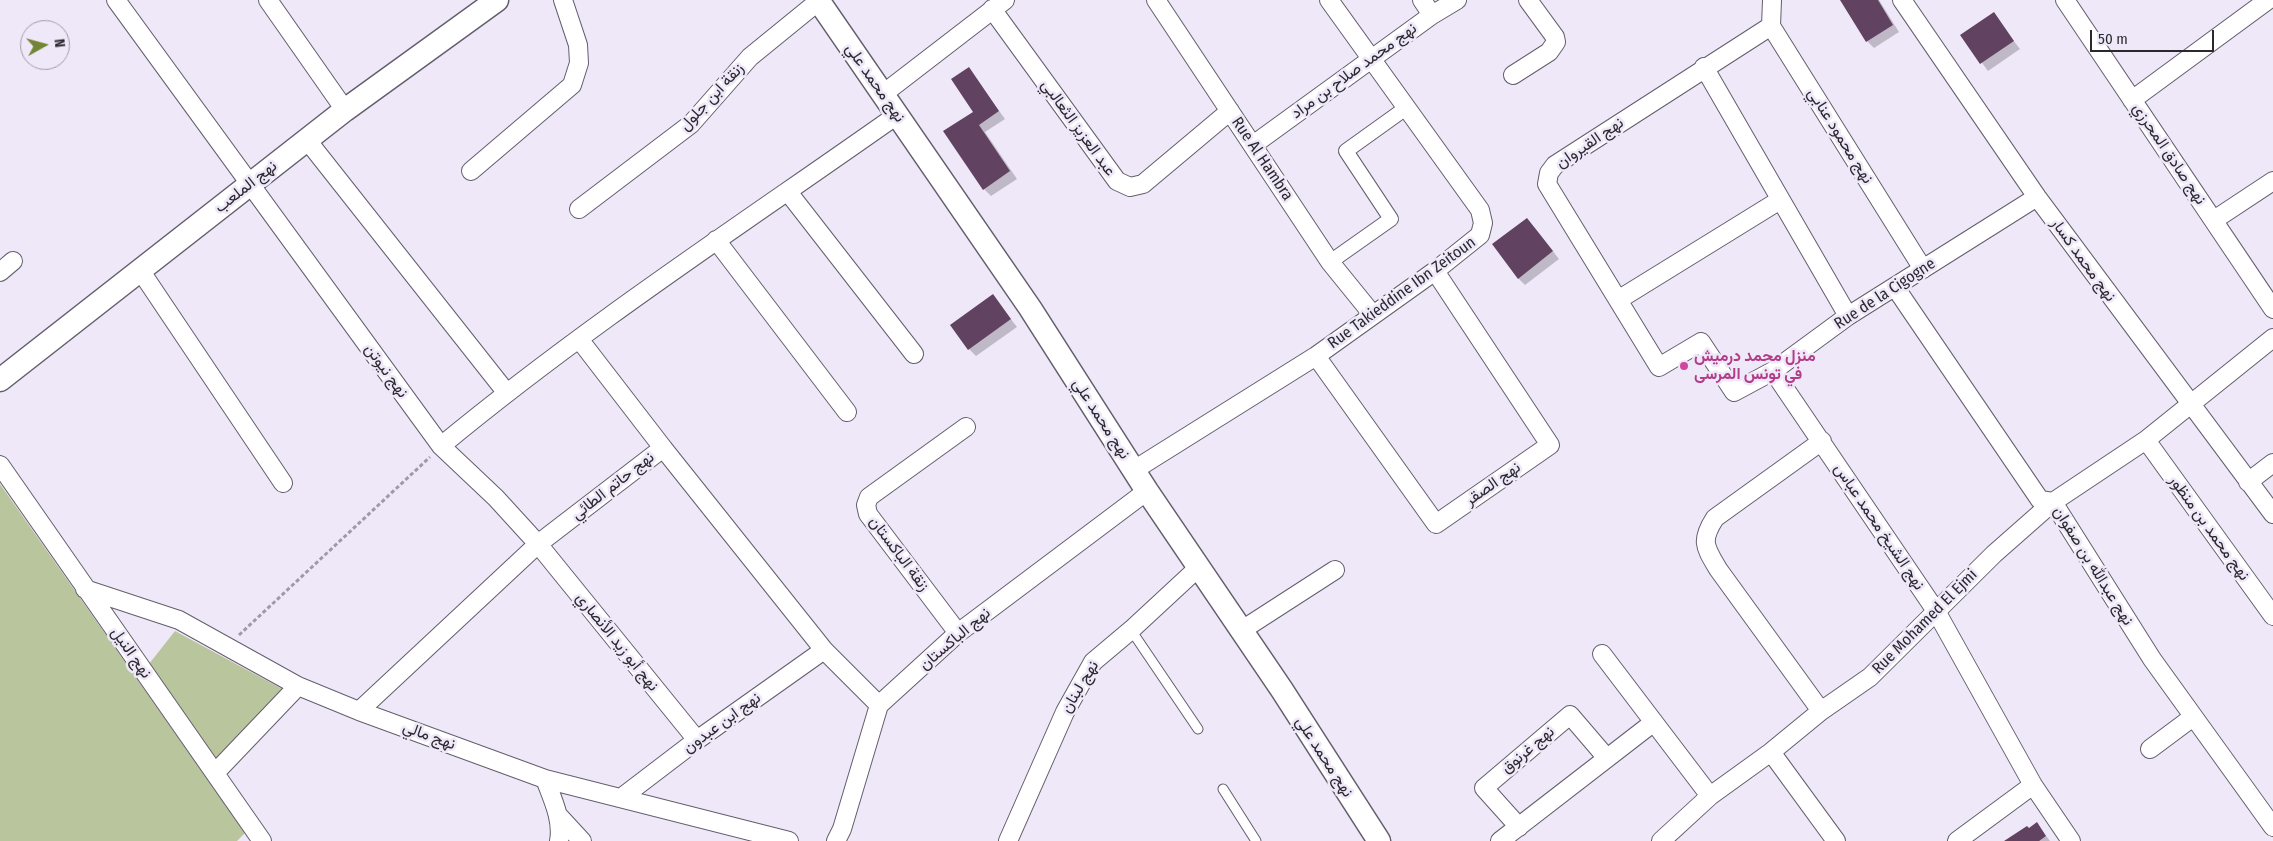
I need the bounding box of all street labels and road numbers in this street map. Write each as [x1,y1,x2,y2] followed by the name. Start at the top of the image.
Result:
[1287,19,1421,123] street label: نهج محمد صلاح بن مراد
[841,40,909,126] street label: نهج محمد علي
[676,59,748,135] street label: زنقة ابن جلول
[1037,76,1119,180] street label: عبد العزيز الثعالبي
[1803,85,1877,187] street label: نهج محمود عنابي
[2128,100,2210,208] street label: نهج صادق المحرزي
[1552,113,1628,173] street label: نهج القيروان
[1227,114,1297,204] street label: Rue Al Hambra
[211,157,281,217] street label: نهج الملعب
[2046,215,2120,305] street label: نهج محمد كسار
[1324,233,1480,353] street label: Rue Takieddine Ibn Zeitoun
[1831,254,1939,334] street label: Rue de la Cigogne
[360,340,412,402] street label: نهج نيوتن
[1068,375,1134,463] street label: نهج محمد علي
[568,448,658,524] street label: نهج حاتم الطائي
[1461,458,1525,510] street label: نهج الصقر
[1830,460,1928,594] street label: نهج الشيخ محمد عباس
[2164,472,2254,584] street label: نهج محمد بن منظور
[2049,503,2137,629] street label: نهج عبدالله بن صفوان
[865,513,933,595] street label: زنقة الباكستان
[1868,565,1982,679] street label: Rue Mohamed El Ejmi
[571,589,663,695] street label: نهج أبو زيد الأنصاري
[915,604,995,674] street label: نهج الباكستان
[106,624,156,682] street label: نهج النيل
[1057,657,1103,717] street label: نهج لبنان
[679,688,765,758] street label: نهج ابن عبدون
[1291,713,1357,801] street label: نهج محمد علي
[400,718,458,754] street label: نهج مالي
[1498,722,1558,778] street label: نهج غرنوق

